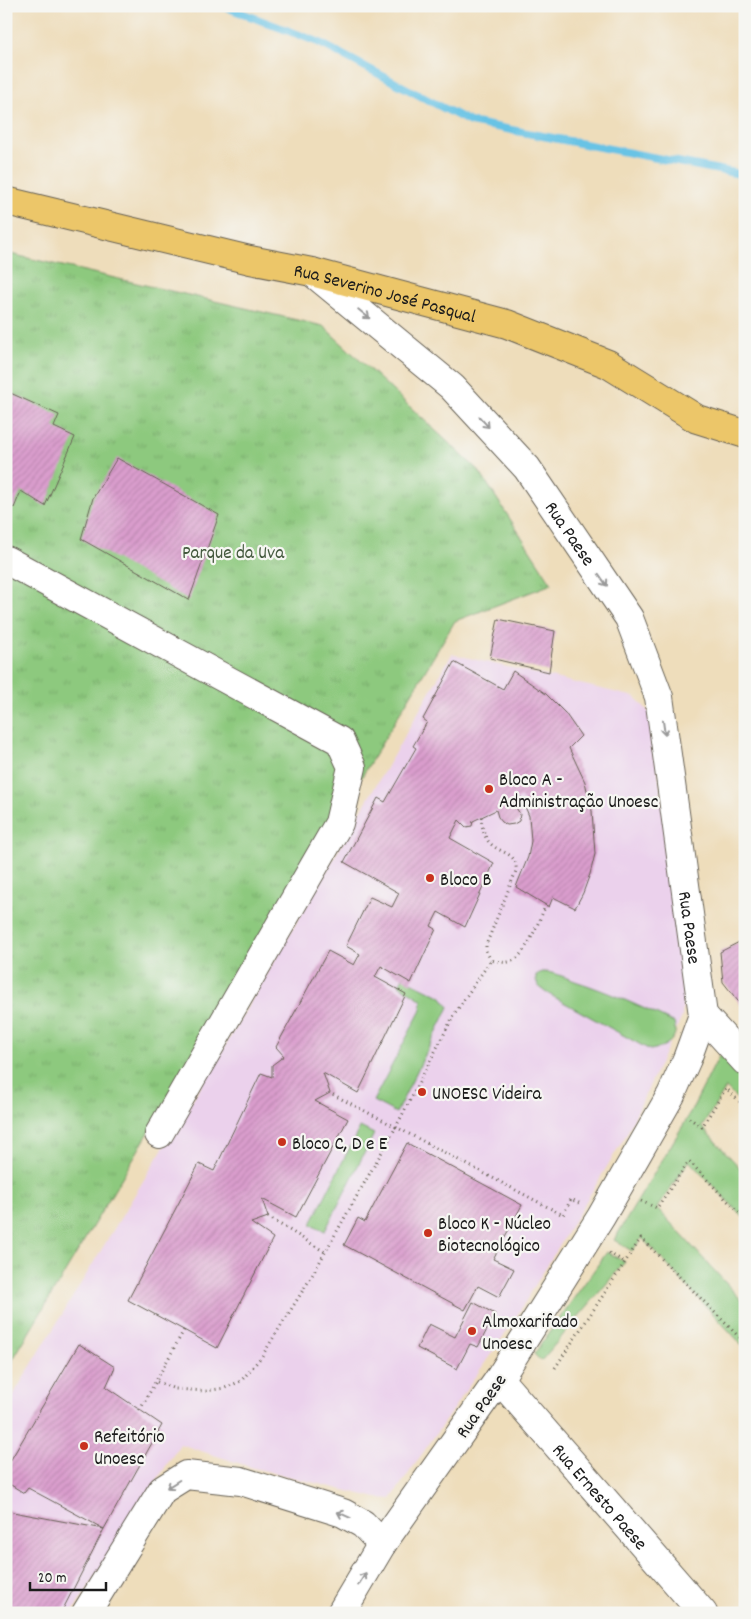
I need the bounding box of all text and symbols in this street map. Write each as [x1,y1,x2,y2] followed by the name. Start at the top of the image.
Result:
[291,259,479,332] street label: Rua Severino José Pasqual
[357,308,370,319] one-way arrow
[478,416,490,428] one-way arrow
[537,497,600,573] street label: Rua Paese
[182,541,285,568] park label: Parque da Uva
[598,573,608,587] one-way arrow
[659,720,669,736] one-way arrow
[499,768,658,817] place label: Bloco A - Administração Unoesc
[483,783,495,795] marker: Bloco A - Administração Unoesc
[440,868,491,895] place label: Bloco B
[424,872,436,884] marker: Bloco B
[669,890,706,966] street label: Rua Paese
[432,1082,543,1109] place label: UNOESC Videira
[416,1086,428,1098] marker: UNOESC Videira
[292,1132,388,1159] place label: Bloco C, D e E
[276,1136,288,1148] marker: Bloco C, D e E
[438,1212,551,1261] place label: Bloco K - Núcleo Biotecnológico
[422,1227,434,1239] marker: Bloco K - Núcleo Biotecnológico
[482,1310,578,1359] place label: Almoxarifado Unoesc
[466,1325,478,1337] marker: Almoxarifado Unoesc
[451,1369,515,1445] street label: Rua Paese
[94,1425,165,1474] place label: Refeitório Unoesc
[544,1439,652,1557] street label: Rua Ernesto Paese
[78,1440,90,1452] marker: Refeitório Unoesc
[166,1479,180,1489] one-way arrow
[337,1509,352,1519] one-way arrow
[30,1559,106,1591] scale bar
[38,1568,66,1590] text: 20 m
[357,1572,367,1586] one-way arrow

